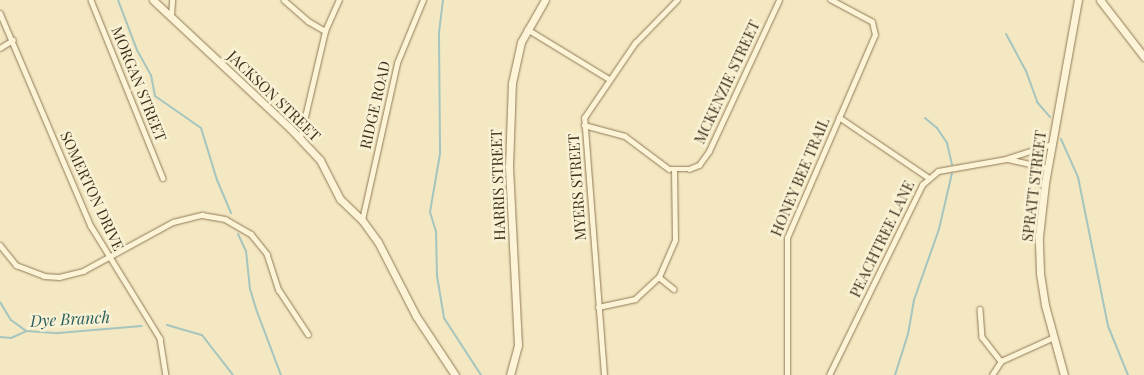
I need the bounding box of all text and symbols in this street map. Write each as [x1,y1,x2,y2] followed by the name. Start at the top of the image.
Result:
[690,17,764,147] street label: MCKENZIE STREET
[108,24,170,144] street label: MORGAN STREET
[224,47,324,145] street label: JACKSON STREET
[356,59,394,151] street label: RIDGE ROAD
[767,115,833,239] street label: HONEY BEE TRAIL
[56,128,128,254] street label: SOMERTON DRIVE
[487,129,509,241] street label: HARRIS STREET
[1018,129,1050,243] street label: SPRATT STREET
[564,133,590,241] street label: MYERS STREET
[846,178,918,300] street label: PEACHTREE LANE
[30,307,110,331] water label: Dye Branch

